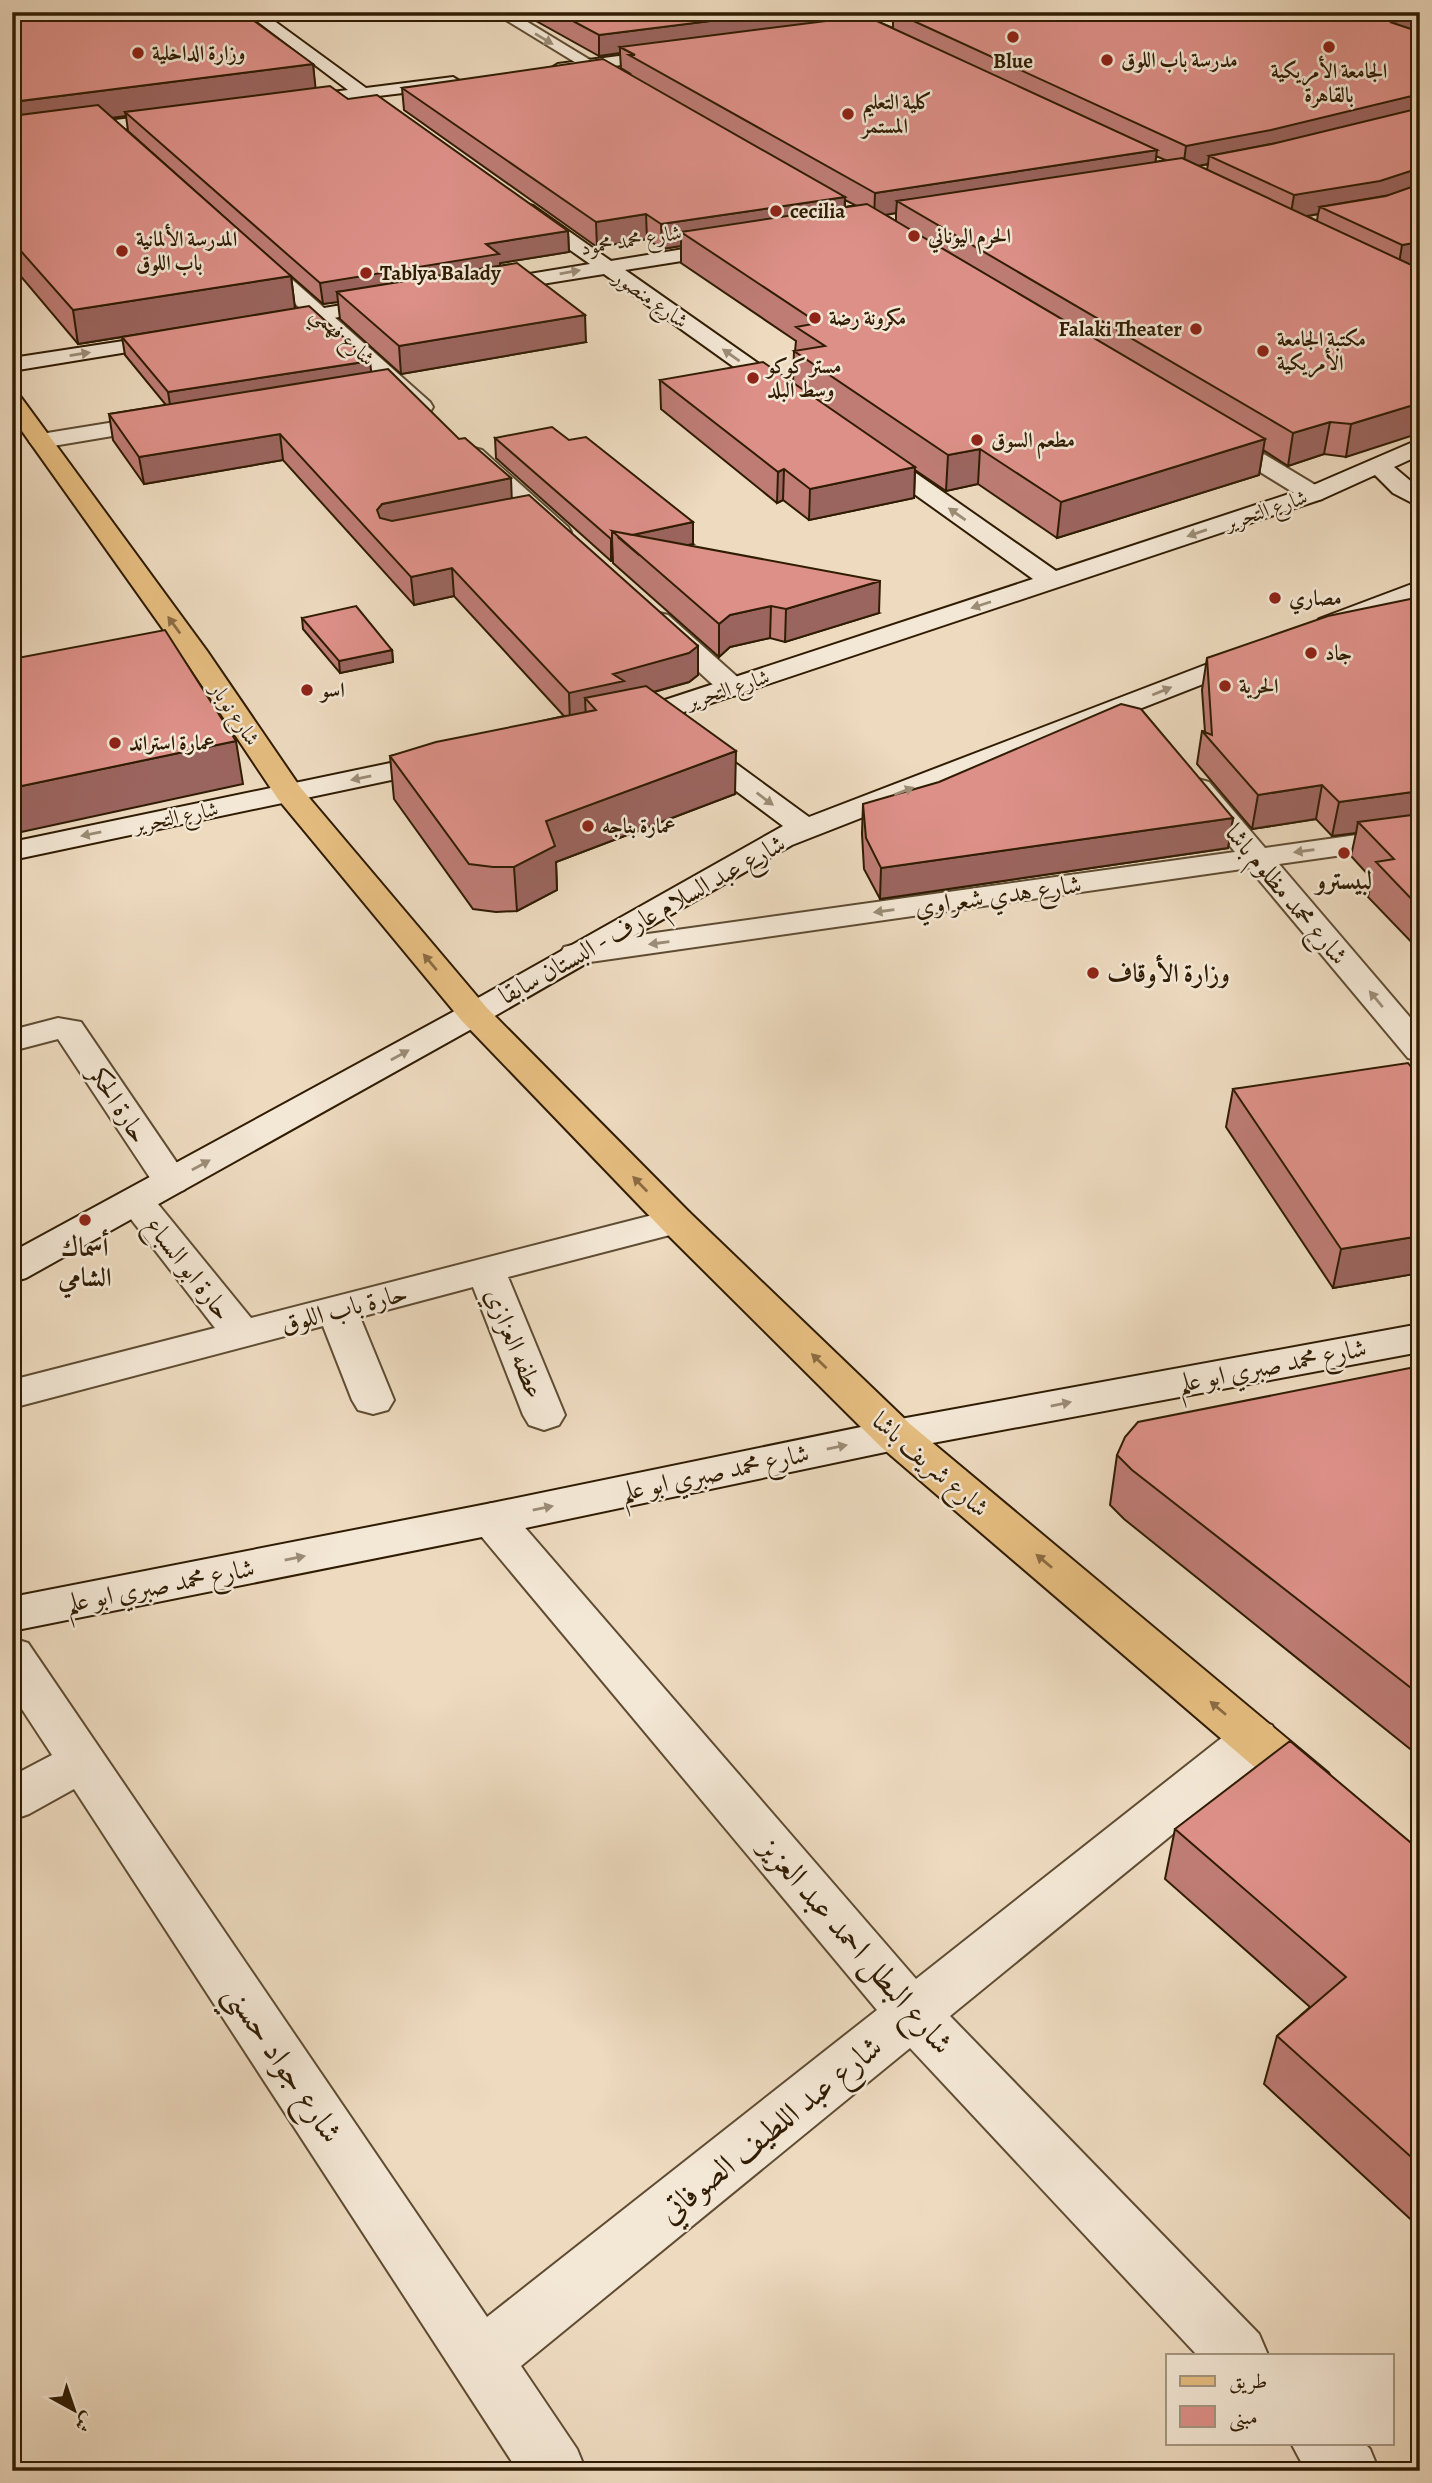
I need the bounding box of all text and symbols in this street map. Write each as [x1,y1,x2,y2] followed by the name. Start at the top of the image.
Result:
[1005,29,1021,45] marker: Blue
[535,32,554,45] one-way arrow
[152,39,245,67] place label: وزارة الداخلية
[1321,39,1337,55] marker: الجامعة الأمريكية بالقاهرة
[130,45,146,61] marker: وزارة الداخلية
[1121,46,1238,74] place label: مدرسة باب اللوق
[993,47,1033,75] place label: Blue
[1099,52,1115,68] marker: مدرسة باب اللوق
[1271,55,1387,109] place label: الجامعة الأمريكية بالقاهرة
[860,88,932,140] place label: كلية التعليم المستمر
[840,106,856,122] marker: كلية التعليم المستمر
[790,197,846,225] place label: cecilia
[768,203,784,219] marker: cecilia
[578,218,684,266] street label: شارع محمد محمود
[927,222,1011,255] place label: الحرم اليوناني
[136,223,237,277] place label: المدرسة الألمانية باب اللوق
[906,228,922,244] marker: الحرم اليوناني
[114,243,130,259] marker: المدرسة الألمانية باب اللوق
[380,259,502,287] place label: Tablya Balady
[604,262,694,338] street label: شارع منصور
[358,265,374,281] marker: Tablya Balady
[559,267,581,278] one-way arrow
[301,300,381,377] street label: شارع فهمي
[829,304,906,332] place label: مكرونة رضة
[807,310,823,326] marker: مكرونة رضة
[1059,315,1182,343] place label: Falaki Theater
[1188,321,1204,337] marker: Falaki Theater
[1277,325,1366,378] place label: مكتبة الجامعة الأمريكية
[1255,343,1271,359] marker: مكتبة الجامعة الأمريكية
[69,348,91,359] one-way arrow
[722,348,740,362] one-way arrow
[765,352,841,404] place label: مستر كوكو وسط البلد
[745,370,761,386] marker: مستر كوكو وسط البلد
[991,426,1075,459] place label: مطعم السوق
[969,432,985,448] marker: مطعم السوق
[1219,483,1312,542] street label: شارع التحرير
[948,507,966,521] one-way arrow
[1186,528,1207,539] one-way arrow
[1289,584,1342,615] place label: مصاري
[1267,590,1283,606] marker: مصاري
[970,600,991,611] one-way arrow
[168,616,182,634] one-way arrow
[1325,639,1352,667] place label: جاد
[1303,645,1319,661] marker: جاد
[681,662,774,720] street label: شارع التحرير
[1239,672,1279,700] place label: الحرية
[199,675,266,753] street label: شارع نوبار
[319,676,345,704] place label: اسو
[1217,678,1233,694] marker: الحرية
[299,682,315,698] marker: اسو
[1151,685,1172,696] one-way arrow
[129,729,215,757] place label: عمارة استراند
[107,735,123,751] marker: عمارة استراند
[350,772,372,783] one-way arrow
[893,785,914,796] one-way arrow
[756,791,774,805] one-way arrow
[129,794,222,844] street label: شارع التحرير
[602,812,676,840] place label: عمارة بناجه
[1213,816,1356,976] street label: شارع محمد مظلوم باشا
[580,818,596,834] marker: عمارة بناجه
[493,826,794,1017] street label: شارع عبد السلام عارف - البستان سابقا
[80,829,102,840] one-way arrow
[1336,845,1352,861] marker: لبيسترو
[1293,846,1315,857] one-way arrow
[1313,863,1372,898] place label: لبيسترو
[912,866,1084,929] street label: شارع هدي شعراوي
[873,905,895,916] one-way arrow
[648,937,670,948] one-way arrow
[422,953,438,971] one-way arrow
[1107,954,1230,991] place label: وزارة الأوقاف
[1085,965,1101,981] marker: وزارة الأوقاف
[1369,991,1384,1008] one-way arrow
[390,1049,410,1061] one-way arrow
[79,1056,157,1150] street label: حارة الحكر
[191,1159,210,1171] one-way arrow
[632,1177,649,1193] one-way arrow
[134,1209,240,1330] street label: حارة ابو السباع
[77,1212,93,1228] marker: أسماك الشامي
[57,1229,112,1299] place label: أسماك الشامي
[277,1275,411,1342] street label: حارة باب اللوق
[474,1283,553,1405] street label: عطفه العزازي
[1175,1330,1371,1409] street label: شارع محمد صبري ابو علم
[811,1353,828,1370] one-way arrow
[1050,1398,1072,1409] one-way arrow
[862,1404,997,1528] street label: شارع شريف باشا
[618,1435,814,1517] street label: شارع محمد صبري ابو علم
[826,1441,848,1452] one-way arrow
[532,1503,554,1514] one-way arrow
[63,1550,259,1629] street label: شارع محمد صبري ابو علم
[284,1552,306,1563] one-way arrow
[1035,1553,1053,1569] one-way arrow
[1209,1700,1227,1716] one-way arrow
[744,1824,964,2067] street label: شارع البطل احمد عبد العزيز
[208,1974,354,2156] street label: شارع جواد حسني
[649,2025,894,2237] street label: شارع عبد اللطيف الصوفاتي
[1166,2354,1394,2444] legend
[1229,2367,1267,2395] text: طريق
[38,2374,108,2444] north arrow
[1229,2403,1258,2432] text: مبنى
[69,2406,100,2438] text: ش

